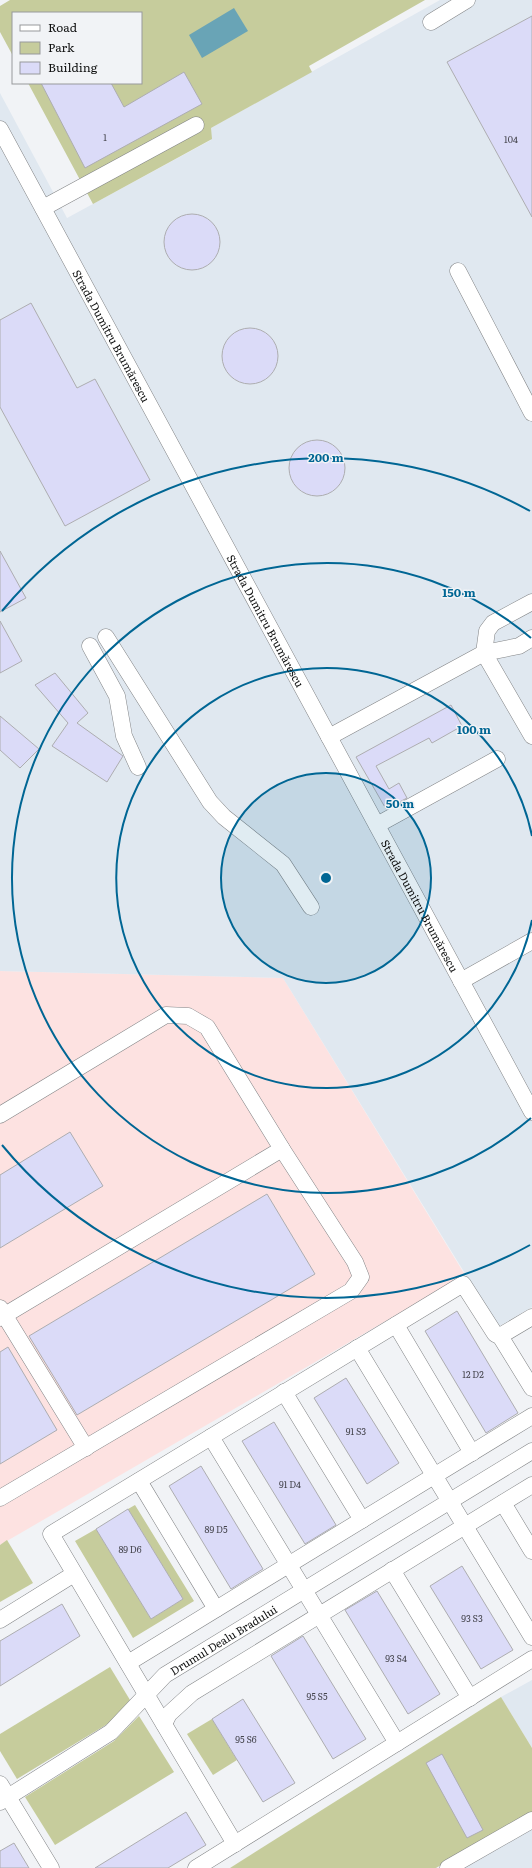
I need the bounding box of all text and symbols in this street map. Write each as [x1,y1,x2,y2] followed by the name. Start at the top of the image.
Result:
[12,12,142,84] legend
[48,18,78,36] text: Road
[48,38,75,56] text: Park
[48,58,98,76] text: Building
[103,130,107,144] house number: 1
[504,132,518,146] house number: 104
[69,266,154,405] street label: Strada Dumitru Brumărescu
[308,448,344,466] text: 200 m
[224,551,309,690] street label: Strada Dumitru Brumărescu
[442,583,476,601] text: 150 m
[457,720,491,738] text: 100 m
[386,794,414,812] text: 50 m
[378,836,463,975] street label: Strada Dumitru Brumărescu
[319,871,333,885] centre of rings
[462,1367,484,1381] house number: 12 D2
[346,1424,366,1438] house number: 91 S3
[279,1477,301,1491] house number: 91 D4
[205,1522,228,1536] house number: 89 D5
[118,1542,142,1556] house number: 89 D6
[167,1600,280,1678] street label: Drumul Dealu Bradului
[461,1611,483,1625] house number: 93 S3
[385,1651,407,1665] house number: 93 S4
[306,1689,328,1703] house number: 95 S5
[235,1732,257,1746] house number: 95 S6

